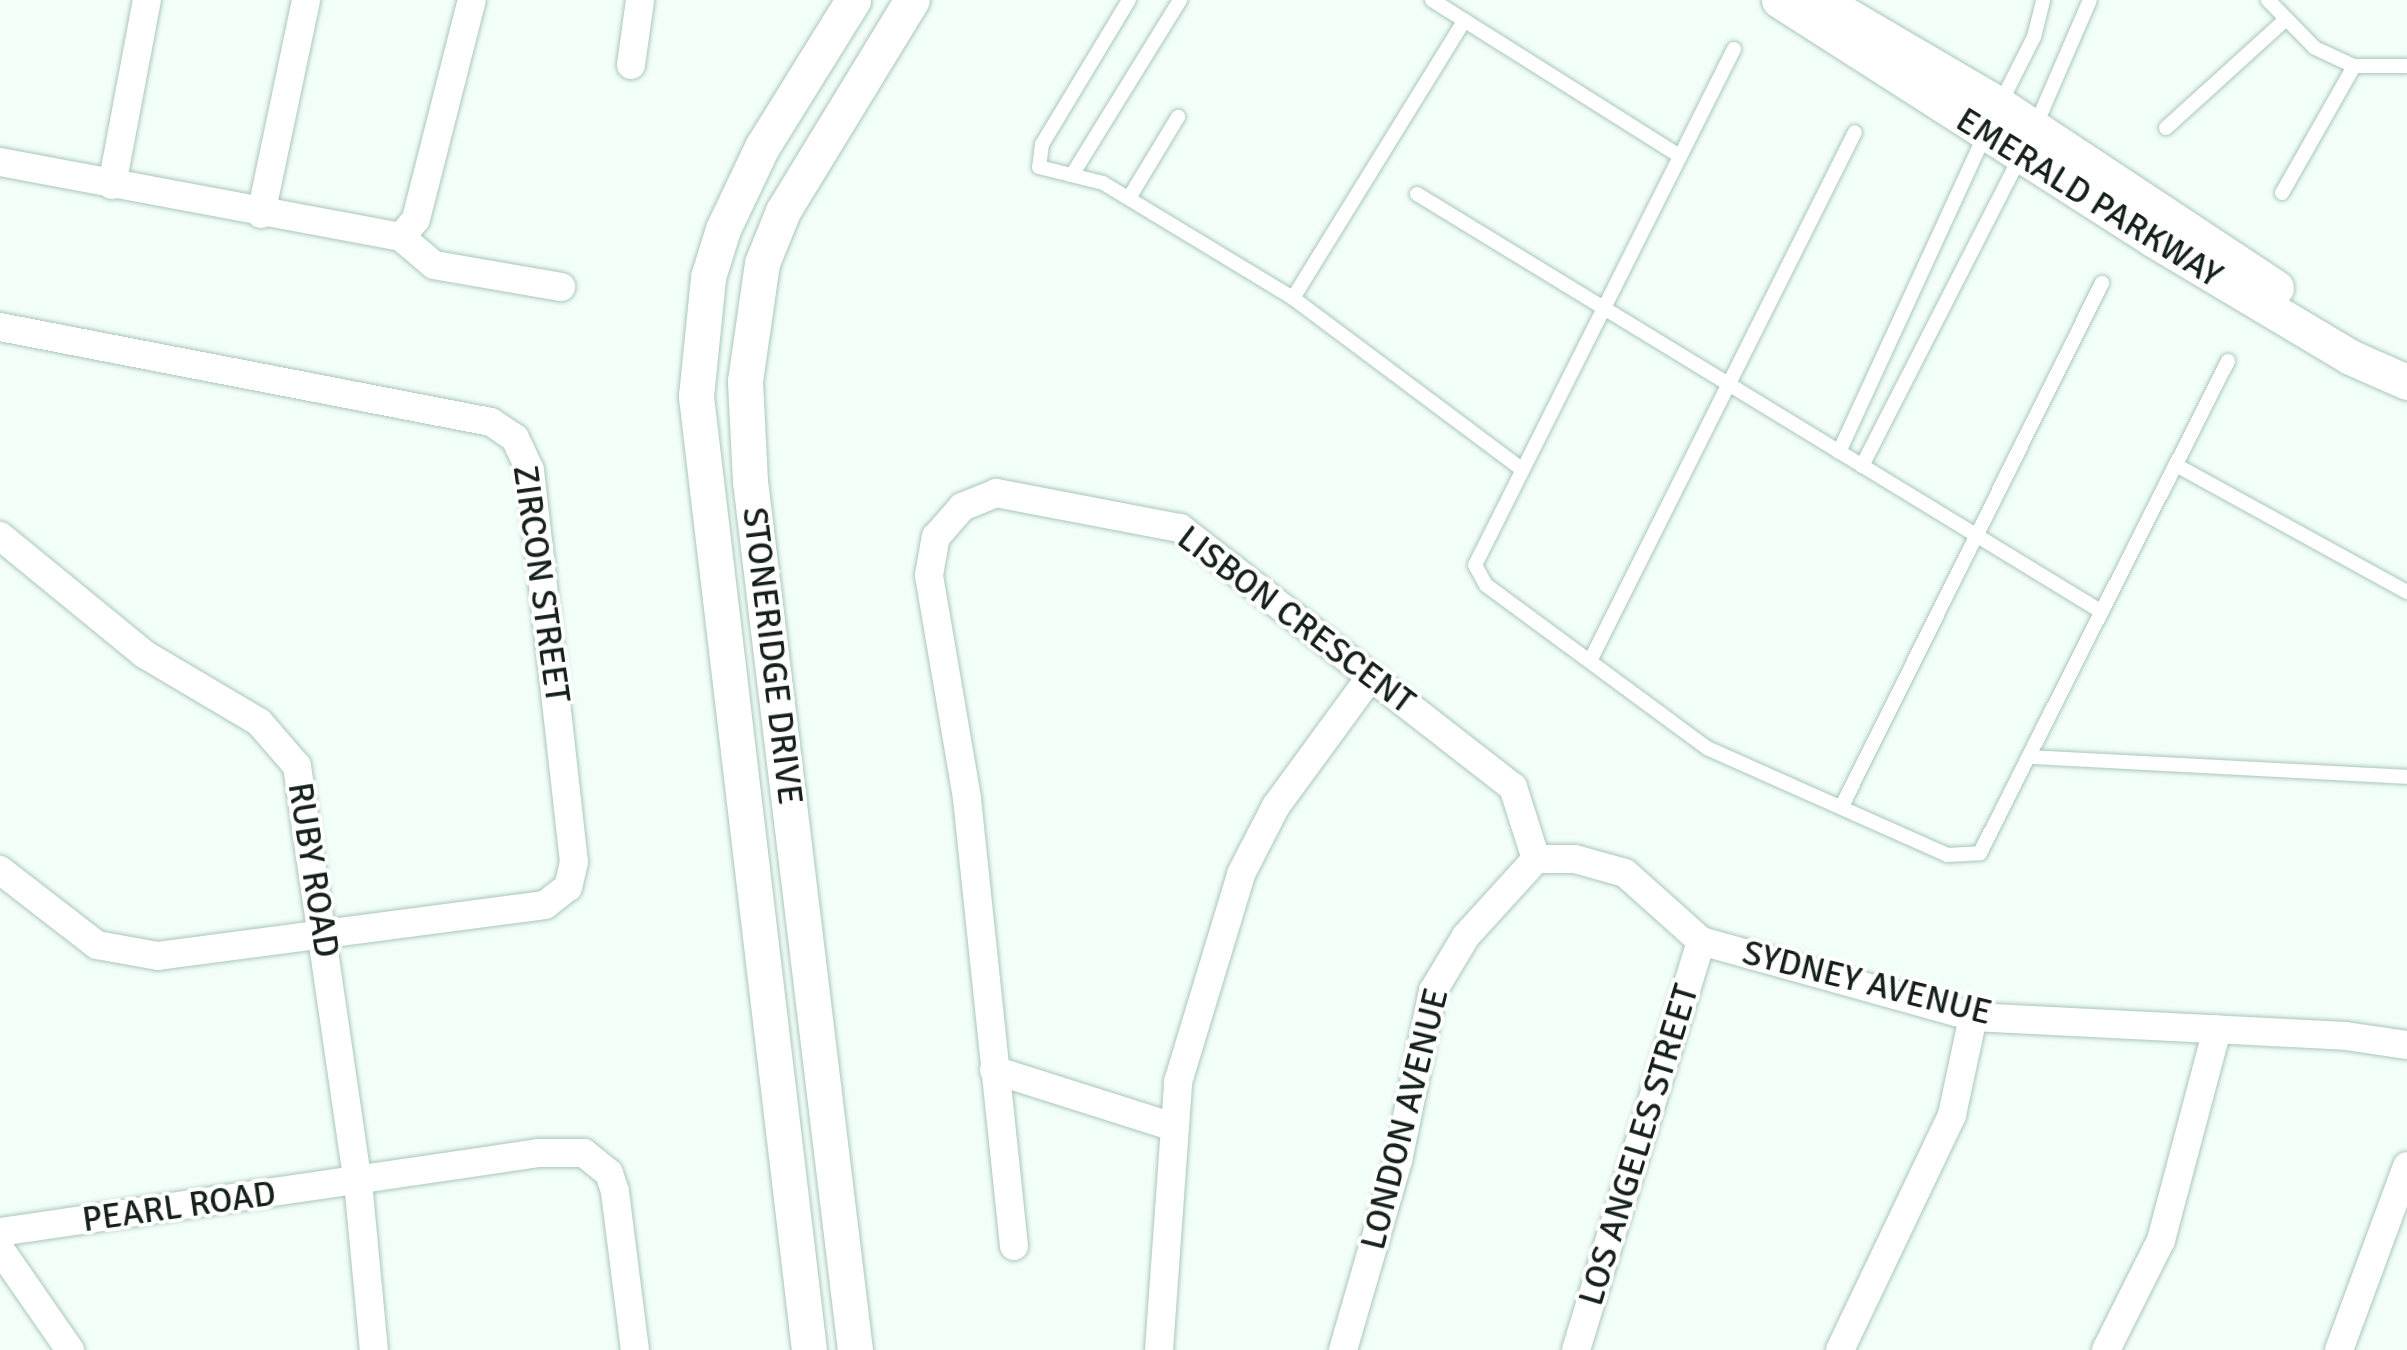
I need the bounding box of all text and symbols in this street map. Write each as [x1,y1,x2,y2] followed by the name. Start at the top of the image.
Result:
[1948,99,2230,297] street label: EMERALD PARKWAY
[504,463,578,705] street label: ZIRCON STREET
[733,505,811,807] street label: STONERIDGE DRIVE
[1169,517,1423,723] street label: LISBON CRESCENT
[278,779,348,961] street label: RUBY ROAD
[1738,932,1996,1034] street label: SYDNEY AVENUE
[1570,979,1708,1311] street label: LOS ANGELES STREET
[1352,984,1458,1254] street label: LONDON AVENUE
[80,1173,278,1241] street label: PEARL ROAD

